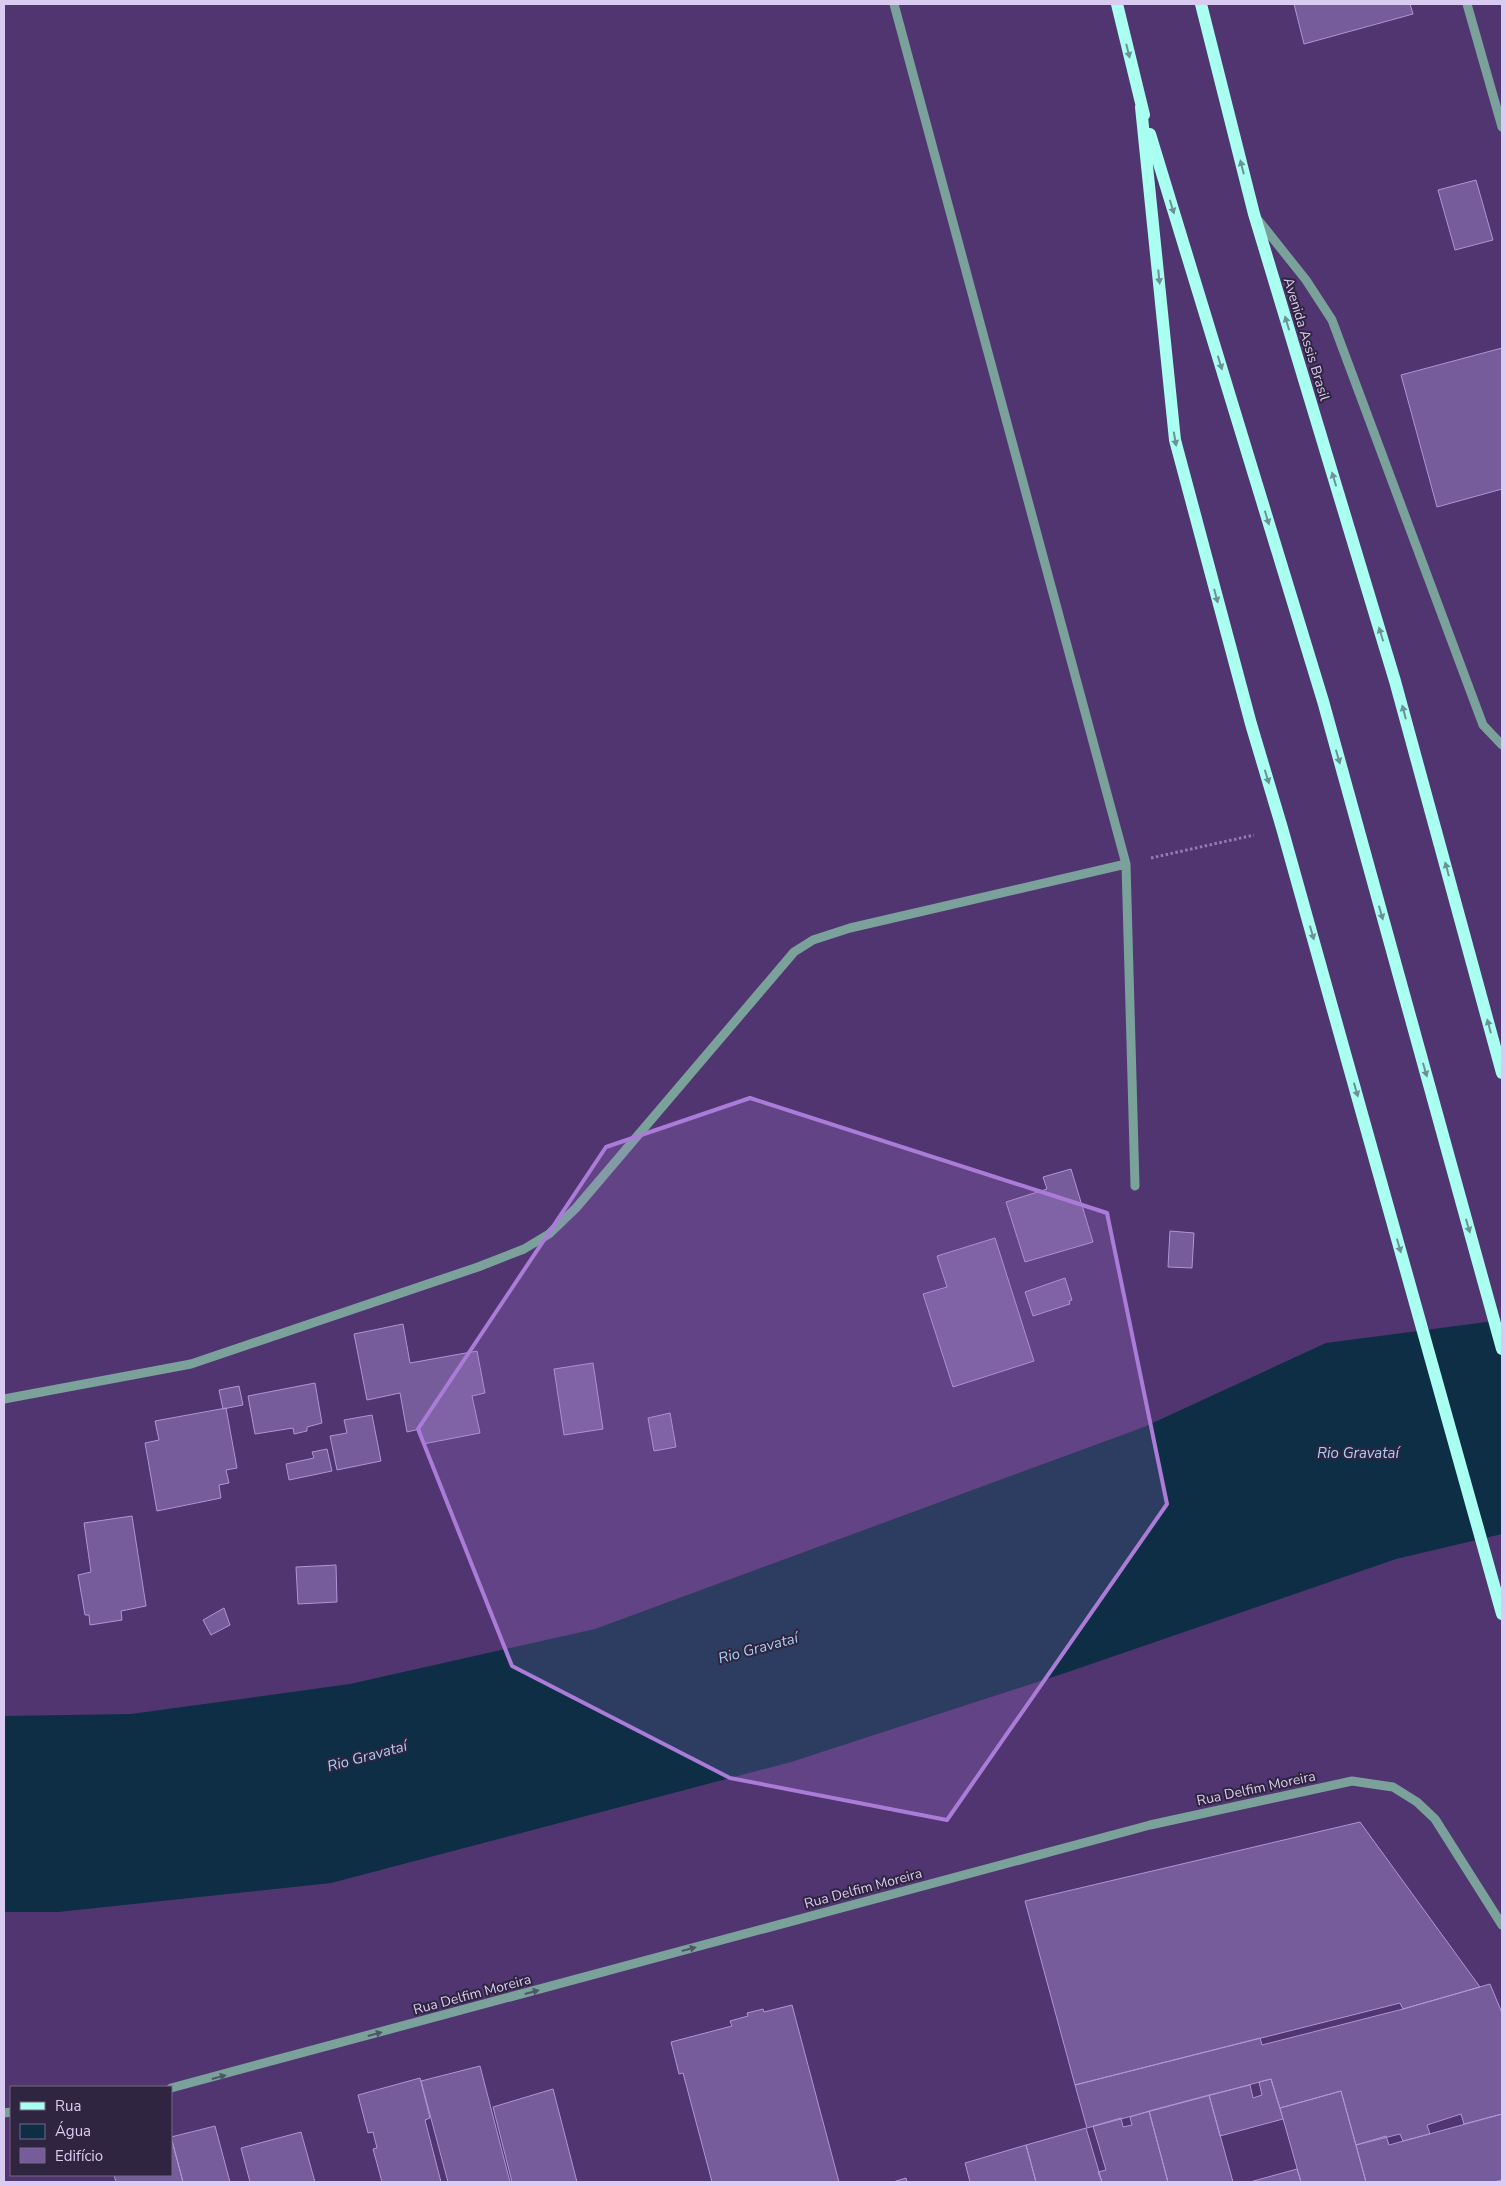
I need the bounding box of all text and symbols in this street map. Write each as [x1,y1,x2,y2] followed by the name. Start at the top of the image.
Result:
[1124,44,1132,59] one-way arrow
[1238,160,1246,175] one-way arrow
[1169,200,1177,215] one-way arrow
[1155,269,1163,285] one-way arrow
[1279,275,1335,404] street label: Avenida Assis Brasil
[1282,316,1290,331] one-way arrow
[1216,355,1224,370] one-way arrow
[1172,431,1180,447] one-way arrow
[1330,471,1338,486] one-way arrow
[1264,511,1271,526] one-way arrow
[1213,588,1221,603] one-way arrow
[1377,627,1385,642] one-way arrow
[1399,705,1407,720] one-way arrow
[1334,749,1342,764] one-way arrow
[1263,770,1271,785] one-way arrow
[1442,861,1450,876] one-way arrow
[1378,906,1386,921] one-way arrow
[1308,926,1316,941] one-way arrow
[1485,1018,1493,1033] one-way arrow
[1421,1062,1429,1077] one-way arrow
[1352,1083,1360,1098] one-way arrow
[1465,1219,1473,1234] one-way arrow
[1396,1239,1404,1254] one-way arrow
[1317,1443,1402,1463] water label: Rio Gravataí
[716,1627,803,1668] water label: Rio Gravataí
[325,1735,412,1776] water label: Rio Gravataí
[1195,1767,1317,1810] street label: Rua Delfim Moreira
[802,1864,924,1913] street label: Rua Delfim Moreira
[682,1945,697,1953] one-way arrow
[411,1970,533,2019] street label: Rua Delfim Moreira
[525,1987,540,1995] one-way arrow
[368,2030,383,2038] one-way arrow
[211,2072,226,2080] one-way arrow
[10,2086,172,2176] legend
[55,2096,81,2116] text: Rua
[55,2121,91,2141] text: Água
[55,2146,103,2166] text: Edifício

